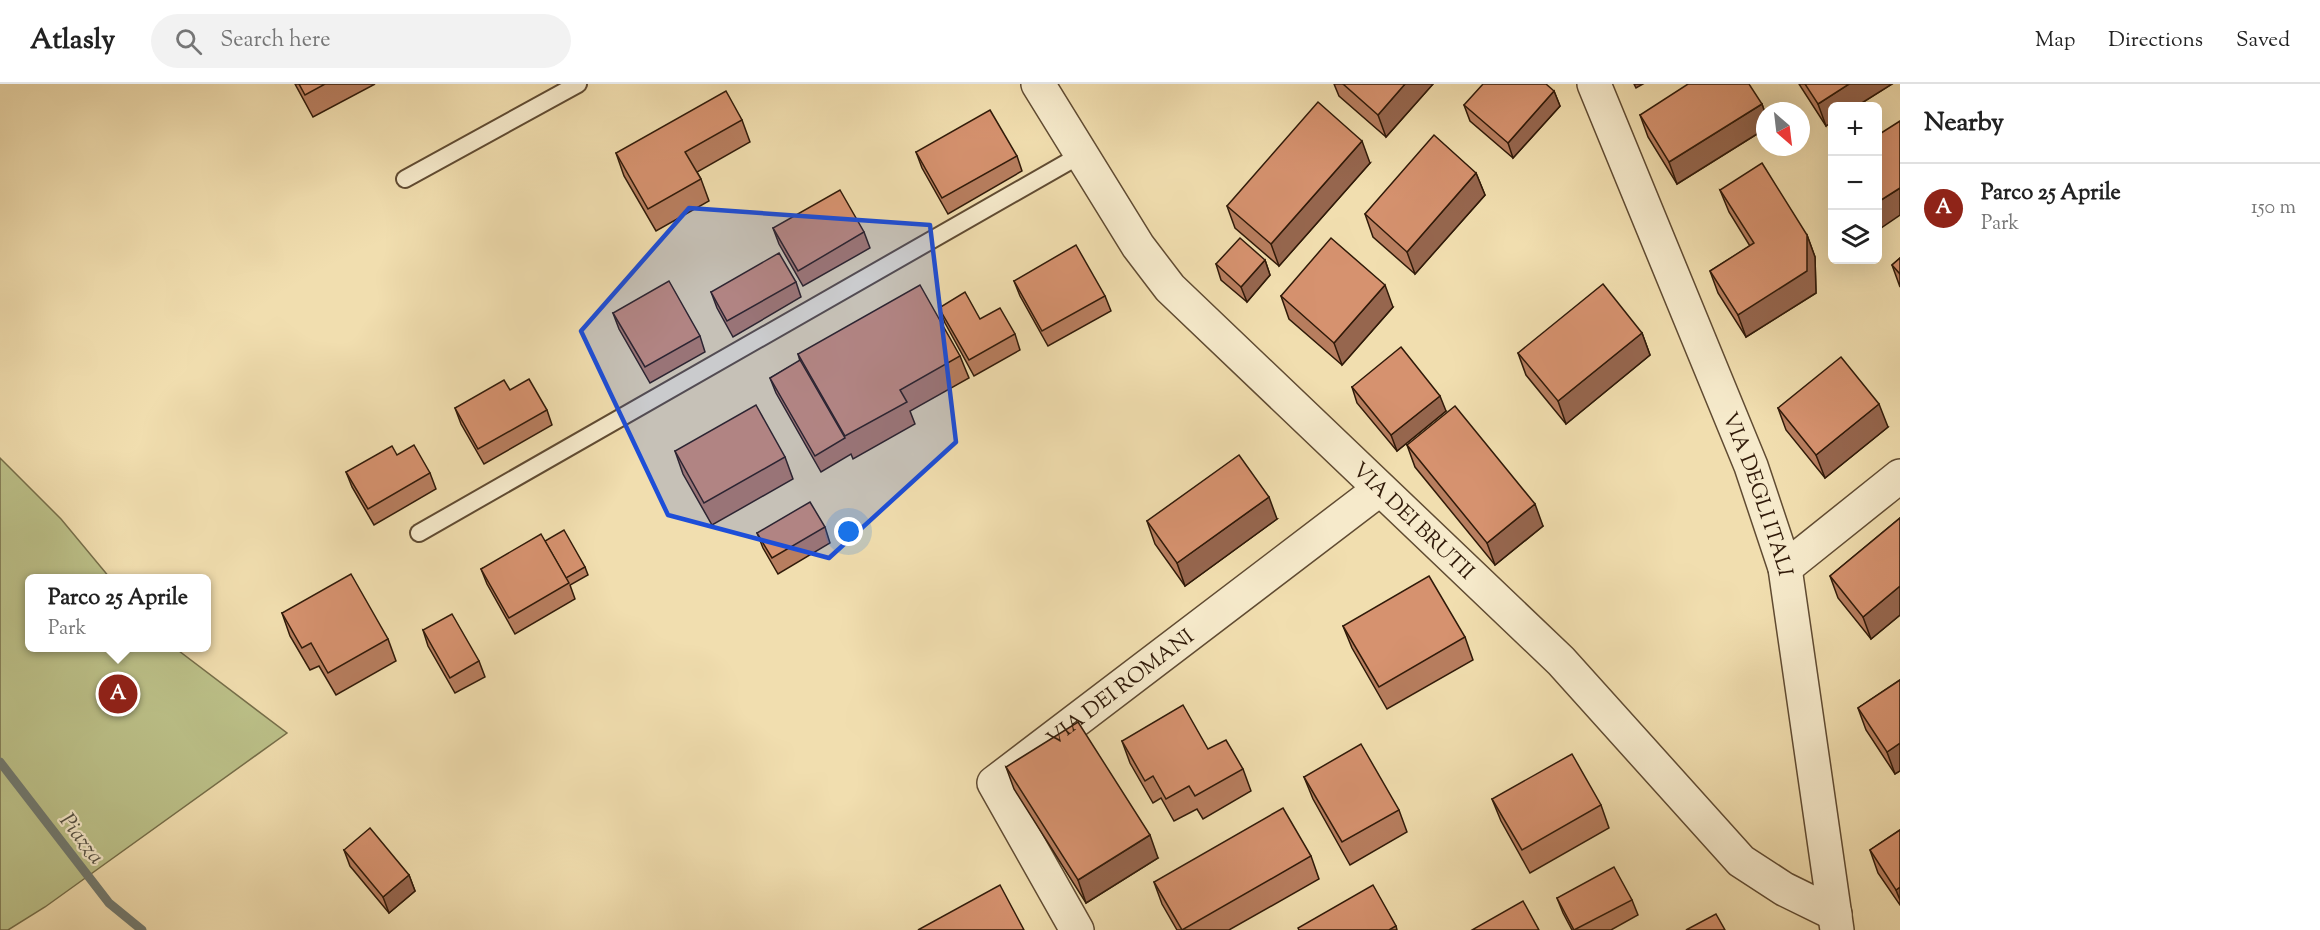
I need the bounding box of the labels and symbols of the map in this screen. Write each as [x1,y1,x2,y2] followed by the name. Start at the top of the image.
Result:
[1756,102,1810,156] north arrow
[1714,408,1799,578] street label: VIA DEGLI ITALI
[1344,456,1480,588] street label: VIA DEI BRUTII
[834,517,863,546] your location
[1041,623,1201,755] street label: VIA DEI ROMANI
[98,672,138,716] pin: A
[50,807,111,872] water label: Piazza

